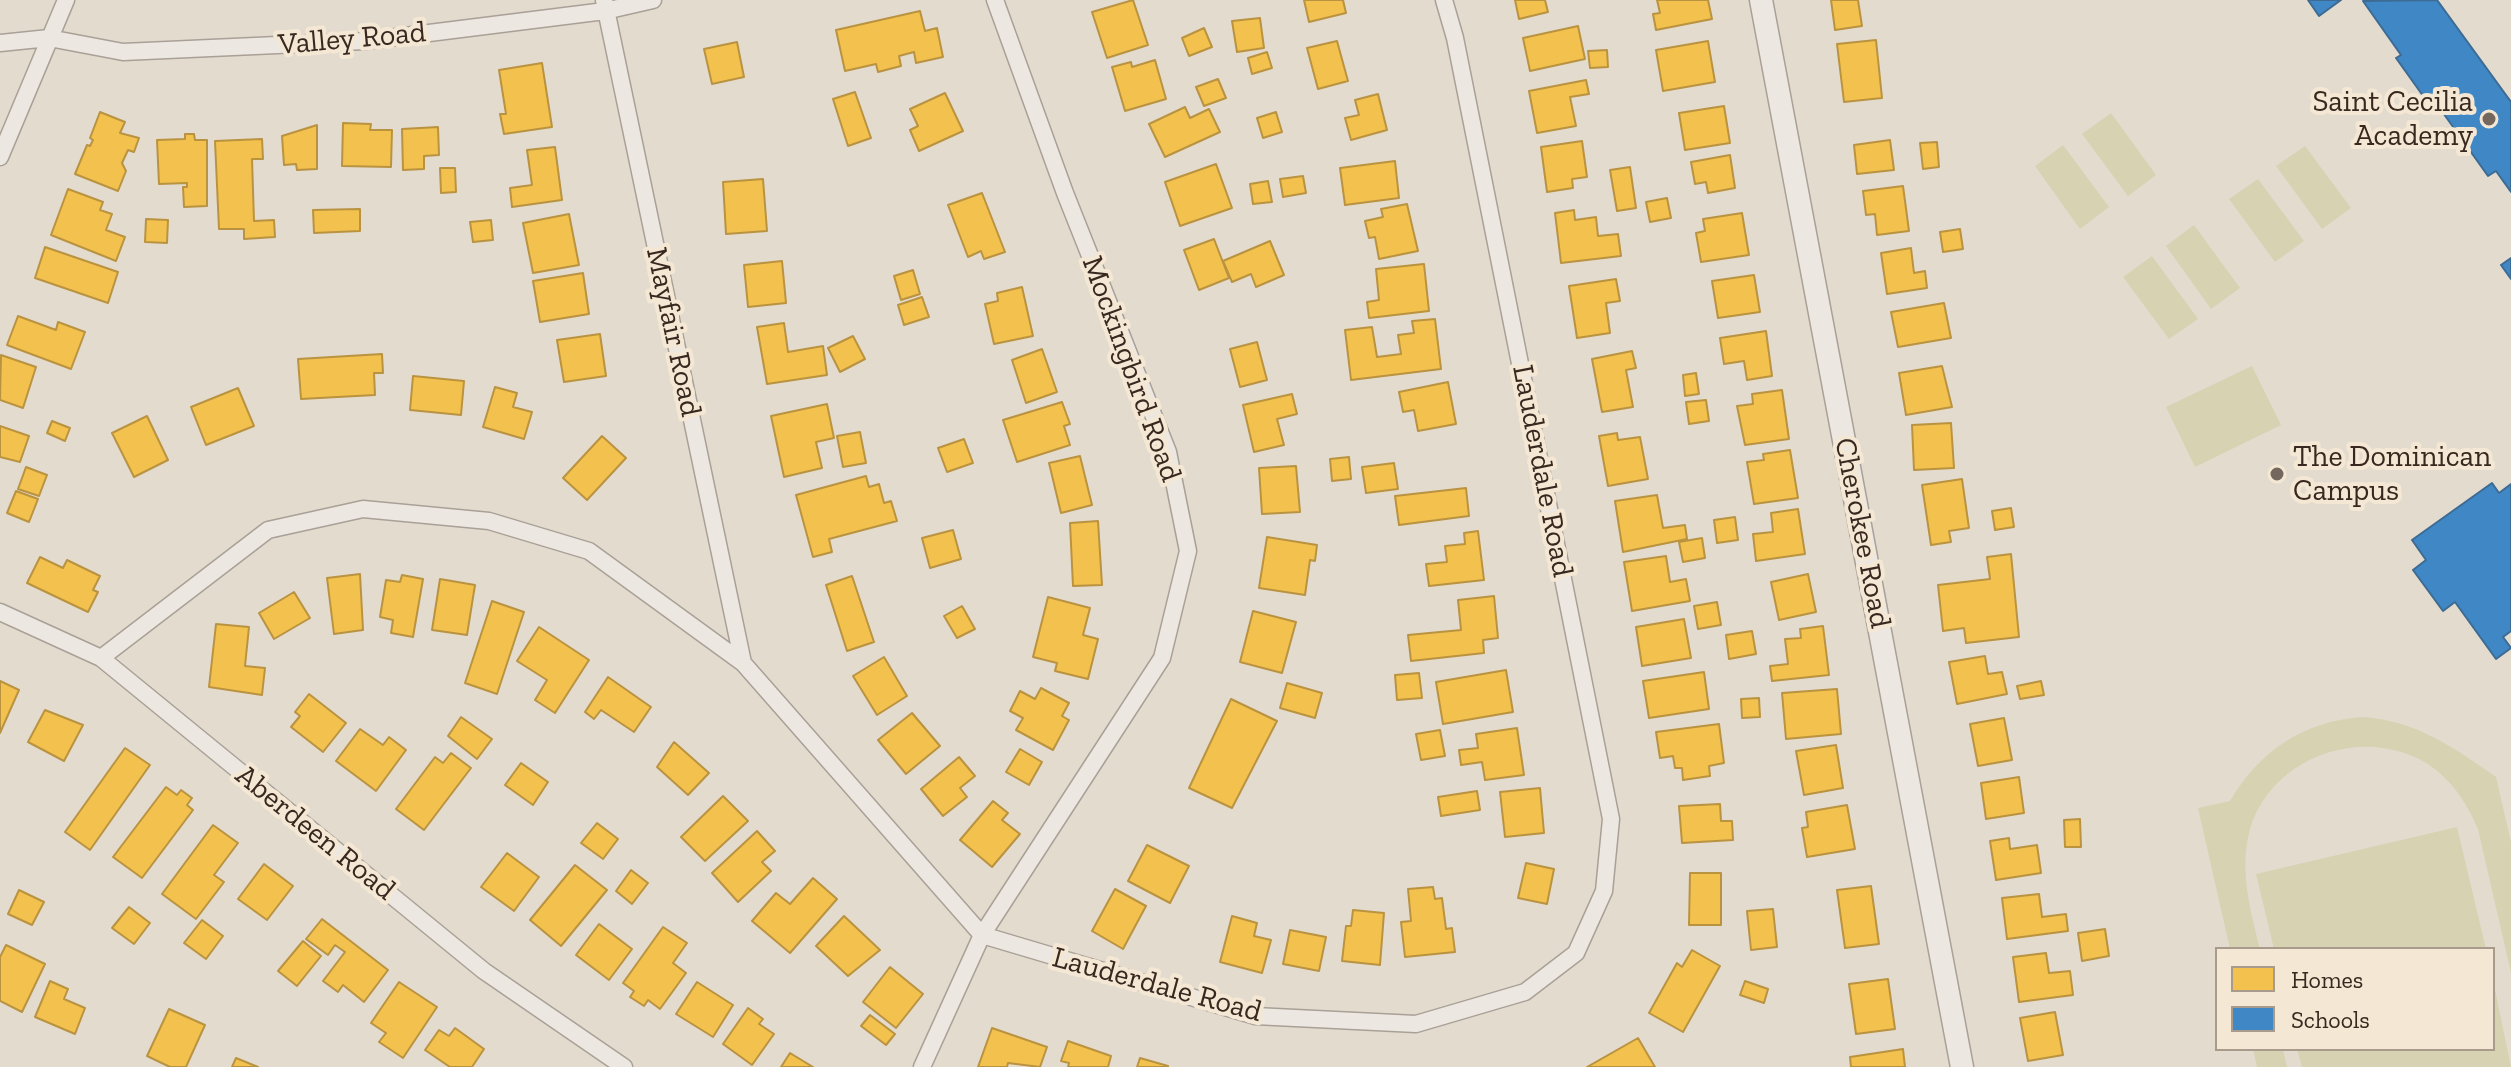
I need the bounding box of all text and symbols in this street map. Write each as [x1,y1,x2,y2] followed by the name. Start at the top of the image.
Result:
[277,15,427,63] street label: Valley Road
[2312,84,2473,154] place label: Saint Cecilia Academy
[2480,110,2498,128] marker: Saint Cecilia Academy
[638,244,708,420] street label: Mayfair Road
[1073,251,1189,487] street label: Mockingbird Road
[1504,362,1580,580] street label: Lauderdale Road
[1826,435,1898,631] street label: Cherokee Road
[2293,439,2491,510] place label: The Dominican Campus
[2268,465,2286,483] marker: The Dominican Campus
[228,758,402,908] street label: Aberdeen Road
[1048,940,1266,1030] street label: Lauderdale Road
[2215,947,2495,1051] legend
[2291,965,2363,994] text: Homes
[2291,1005,2370,1034] text: Schools

